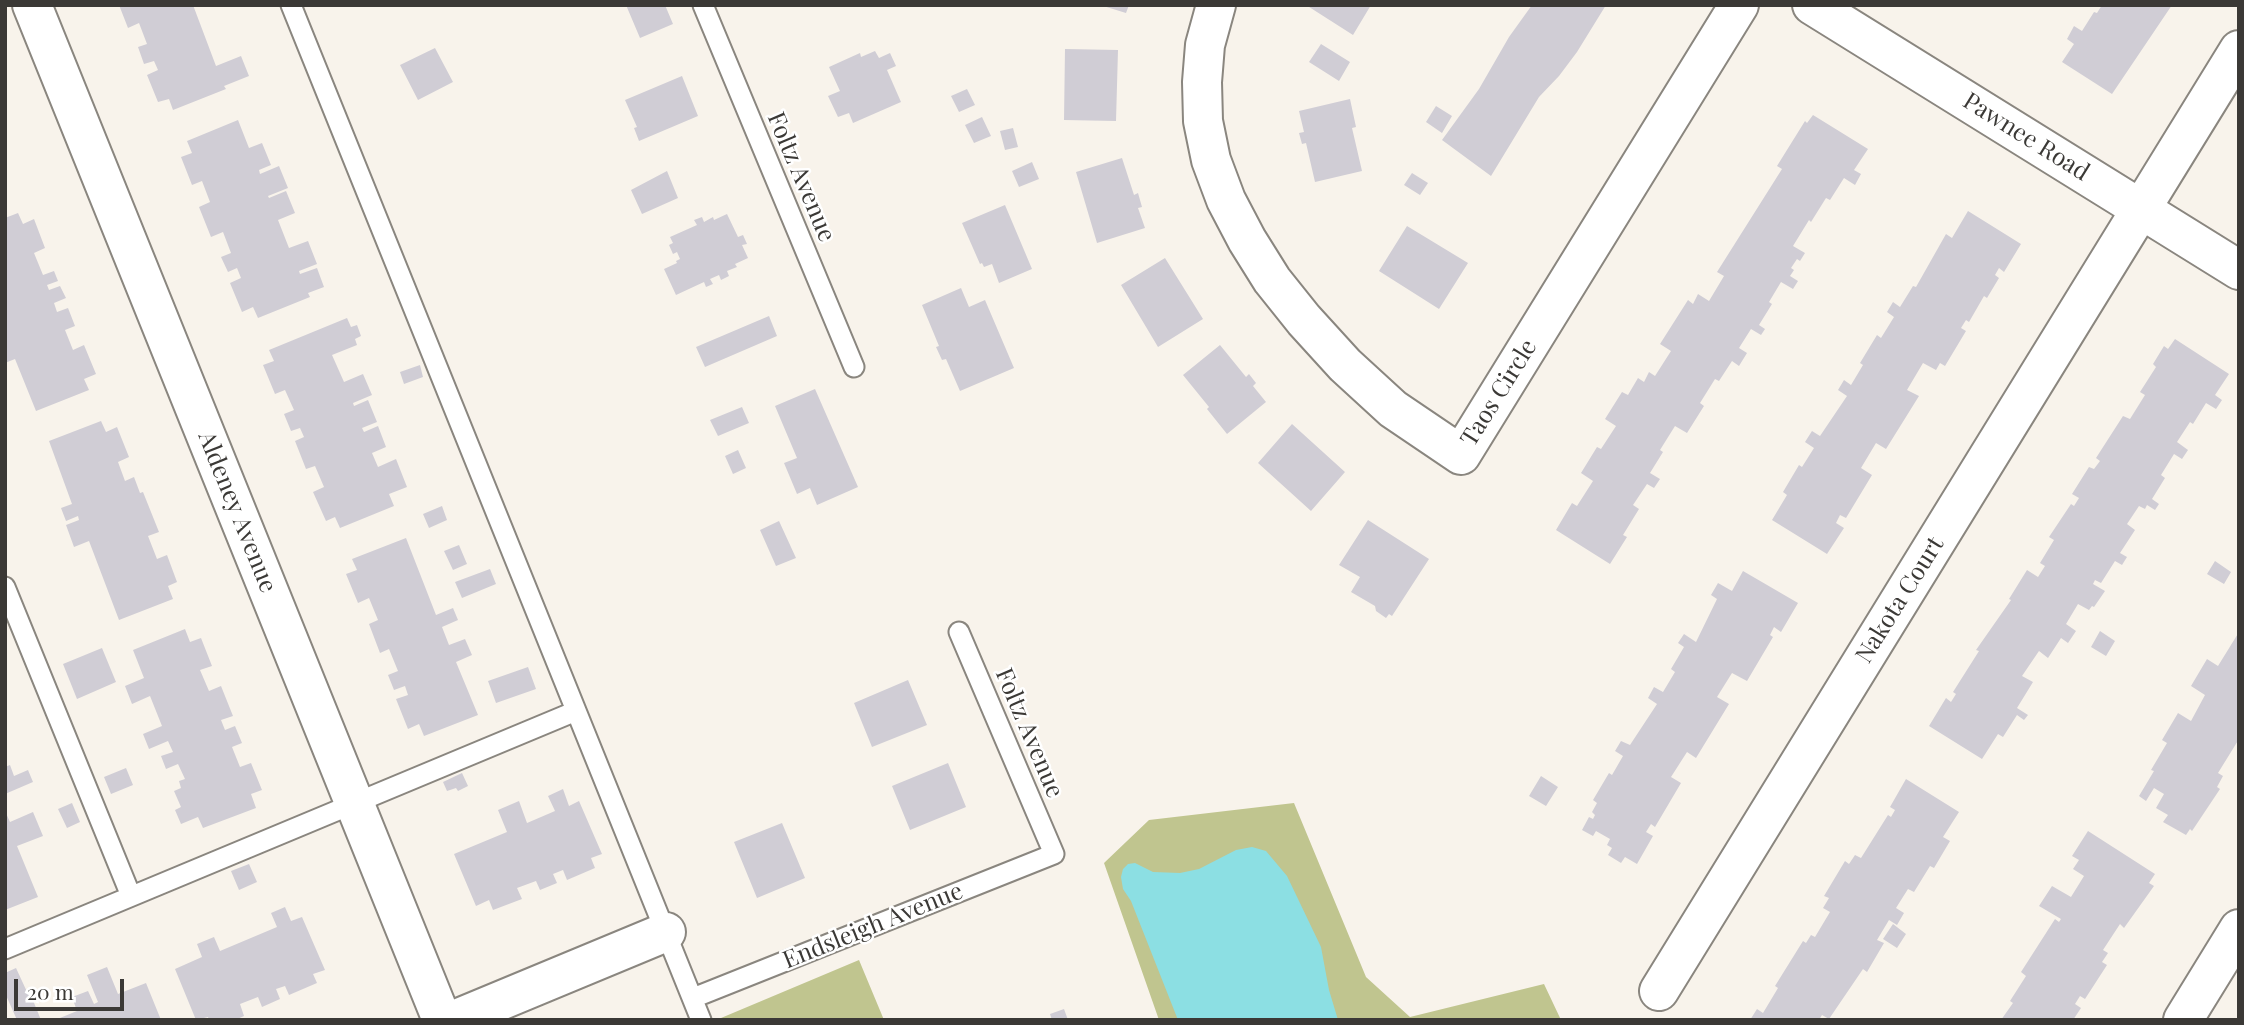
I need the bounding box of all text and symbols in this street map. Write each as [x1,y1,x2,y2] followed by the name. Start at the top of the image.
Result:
[1958,87,2094,187] street label: Pawnee Road
[761,108,841,246] street label: Foltz Avenue
[1455,334,1543,452] street label: Taos Circle
[192,427,282,597] street label: Aldeney Avenue
[1850,532,1950,668] street label: Nakota Court
[989,664,1069,802] street label: Foltz Avenue
[779,877,967,975] street label: Endsleigh Avenue
[18,965,128,1009] scale bar
[27,977,74,1005] text: 20 m

